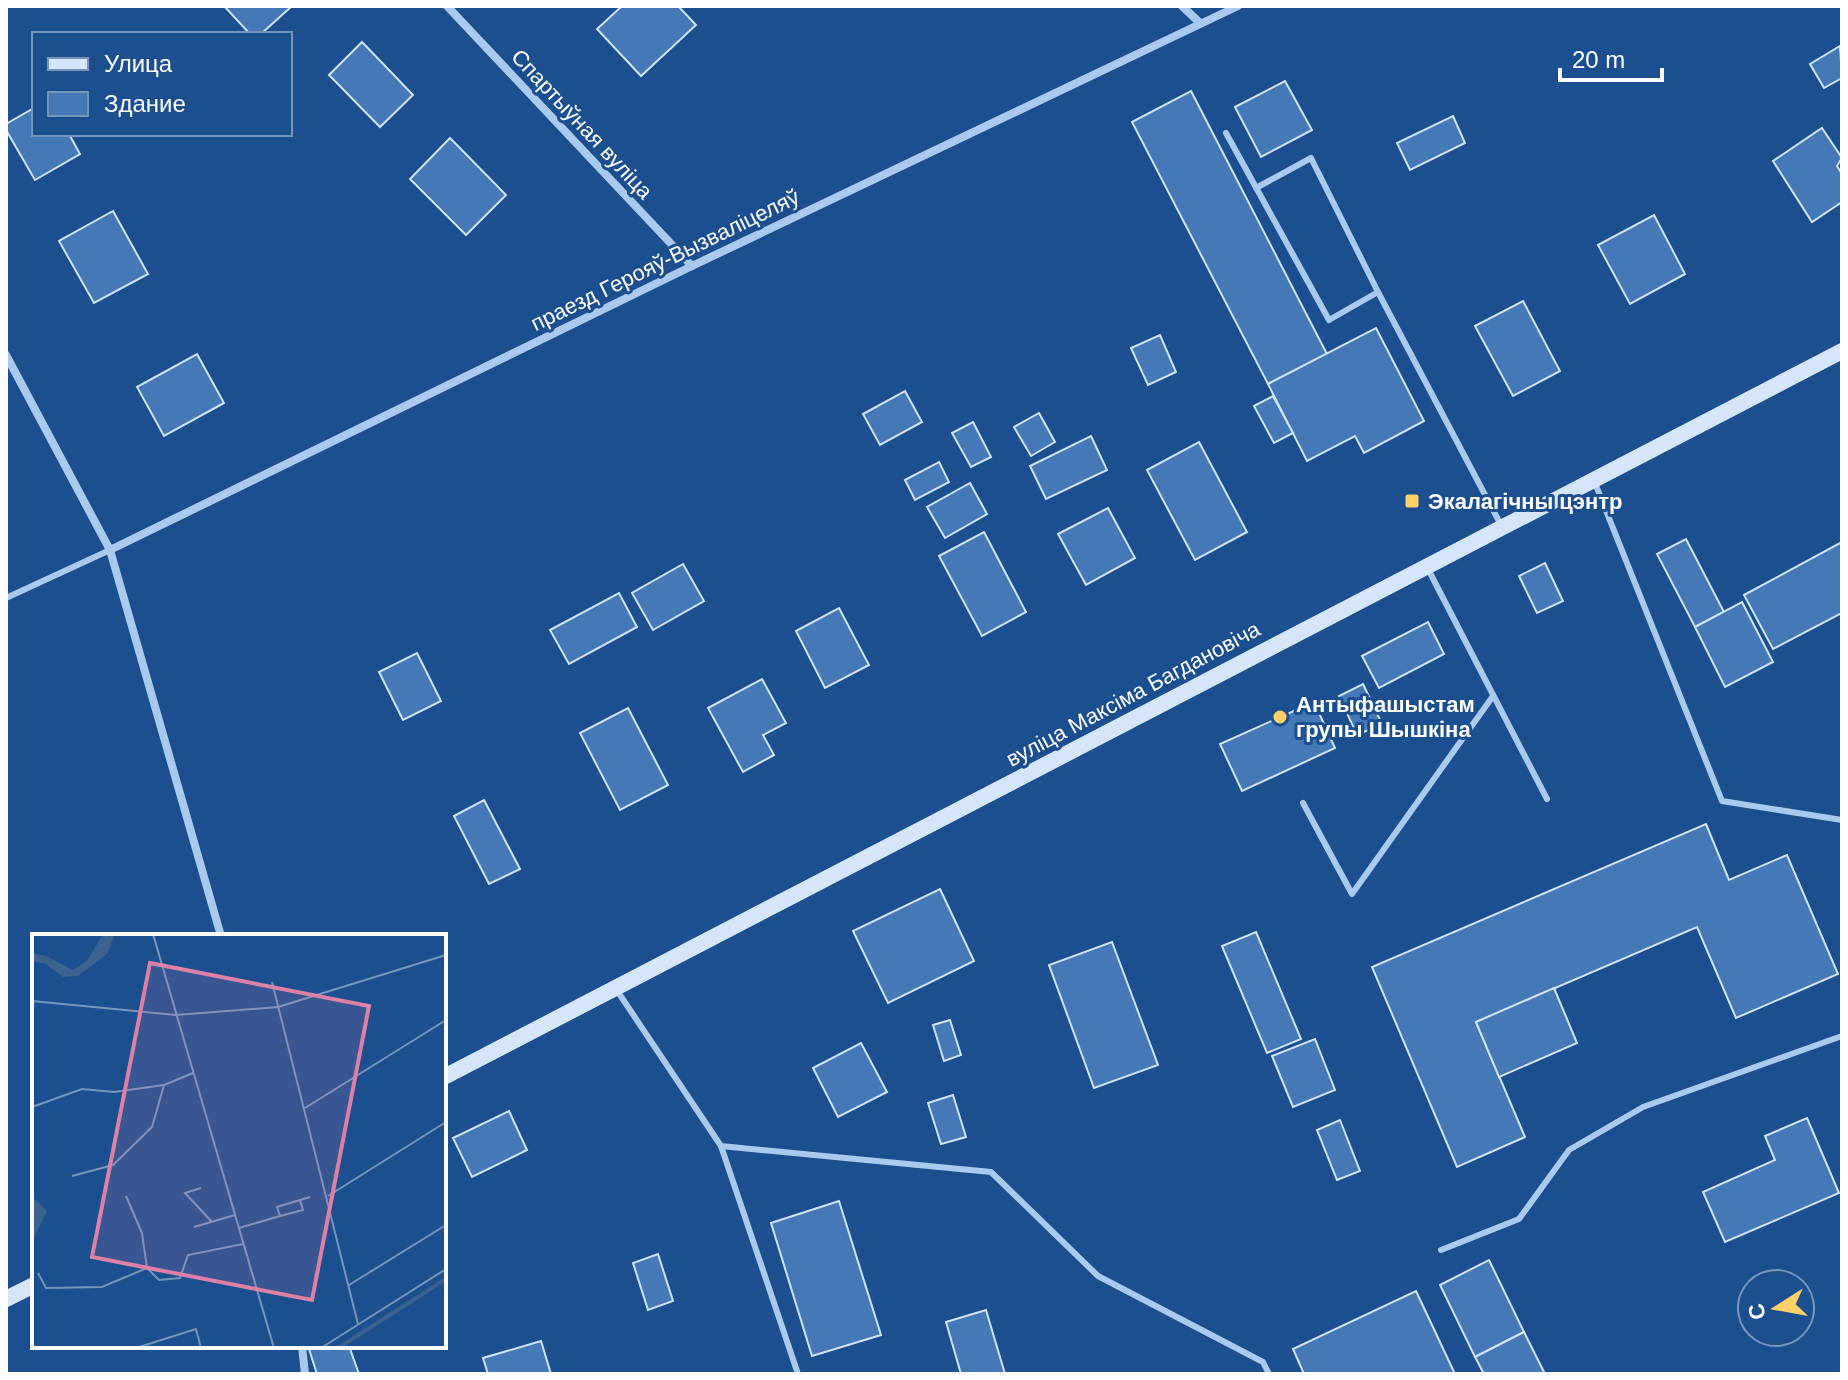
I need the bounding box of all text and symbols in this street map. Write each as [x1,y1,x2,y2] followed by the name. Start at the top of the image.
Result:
[32,32,292,136] legend
[1560,32,1662,82] scale bar
[506,44,658,205] street label: Спартыўная вуліца
[1572,46,1625,73] text: 20 m
[104,50,173,77] text: Улица
[104,90,186,117] text: Здание
[527,184,803,336] street label: праезд Герояў-Вызваліцеляў
[1428,489,1623,514] place label: Экалагічны цэнтр
[1403,492,1421,510] marker: Экалагічны цэнтр
[1002,616,1265,772] street label: вуліца Максіма Багдановіча
[1296,692,1475,742] place label: Антыфашыстам групы Шышкіна
[1271,708,1289,726] marker: Антыфашыстам групы Шышкіна
[32,934,446,1348] inset map
[1736,1268,1816,1348] north arrow
[1743,1301,1771,1322] text: С

